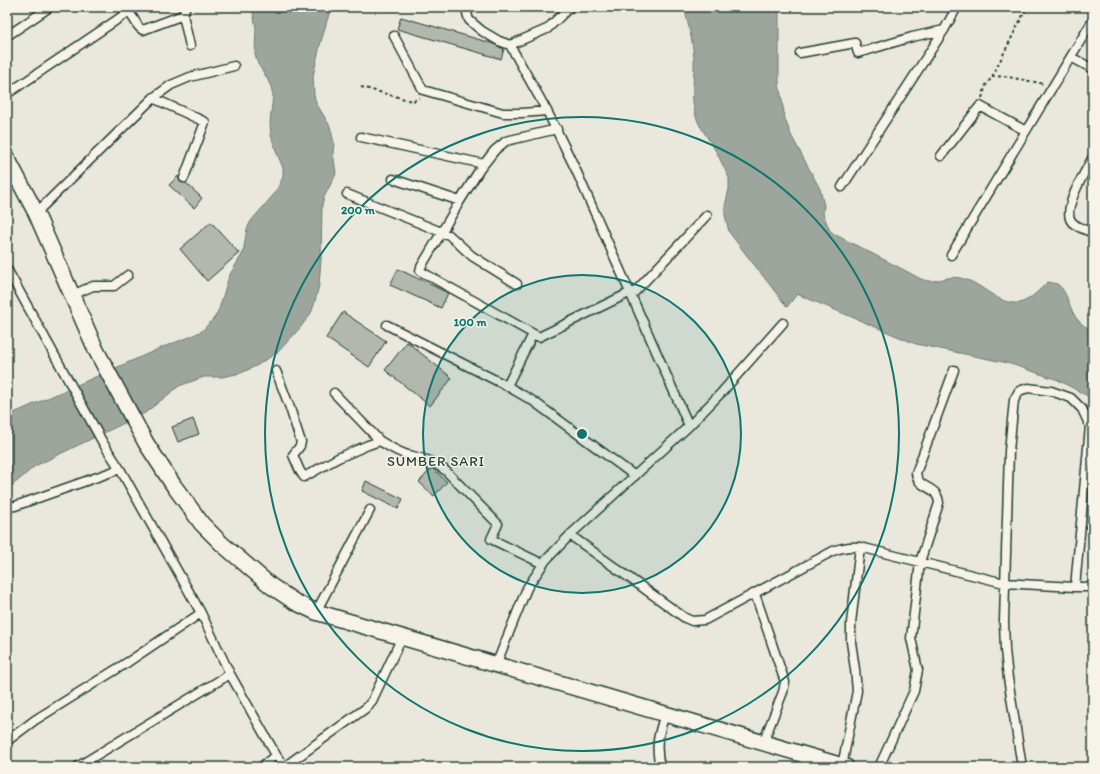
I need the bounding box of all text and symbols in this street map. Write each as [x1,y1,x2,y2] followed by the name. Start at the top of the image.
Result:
[341,203,376,217] text: 200 m
[453,315,487,329] text: 100 m
[575,427,589,441] centre of rings
[387,453,485,470] district label: SUMBER SARI

